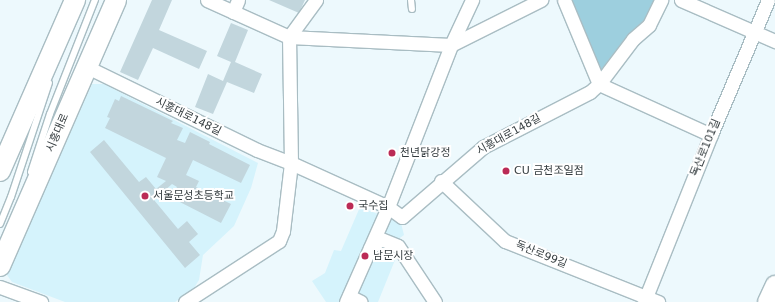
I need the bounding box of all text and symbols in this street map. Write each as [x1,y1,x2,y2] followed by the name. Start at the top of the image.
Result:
[153,95,223,139] street label: 시흥대로148길
[44,112,72,154] street label: 시흥대로
[474,112,544,158] street label: 시흥대로148길
[688,117,724,179] street label: 독산로101길
[400,146,451,160] place label: 천년닭강정
[387,148,397,158] marker: 천년닭강정
[514,164,584,178] place label: CU 금천조일점
[501,166,511,176] marker: CU 금천조일점
[153,189,234,203] place label: 서울문성초등학교
[140,191,150,201] marker: 서울문성초등학교
[358,199,388,213] place label: 국수집
[345,201,355,211] marker: 국수집
[513,239,569,271] street label: 독산로99길
[373,249,413,263] place label: 남문시장
[360,251,370,261] marker: 남문시장

